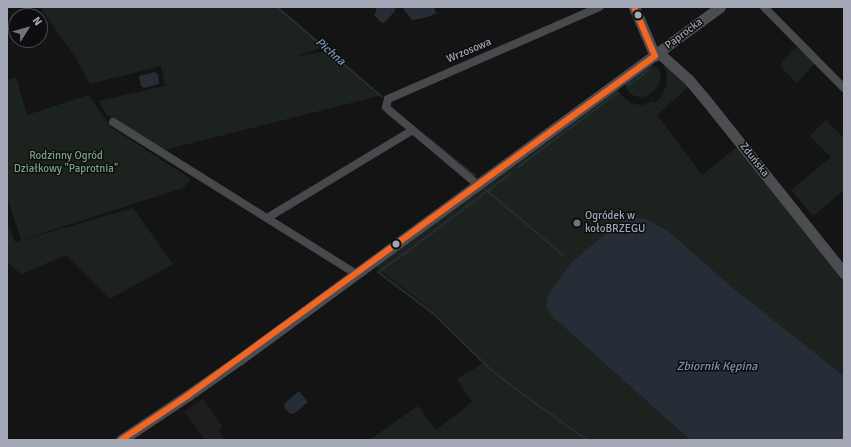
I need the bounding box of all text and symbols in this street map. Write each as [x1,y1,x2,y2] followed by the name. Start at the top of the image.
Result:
[8,8,48,48] north arrow
[633,10,643,20] unlabelled marker
[30,14,45,28] text: N
[663,16,705,52] street label: Paprocka
[312,35,348,69] water label: Pichna
[445,36,493,66] street label: Wrzosowa
[737,140,771,180] street label: Zduńska
[14,150,118,176] park label: Rodzinny Ogród Działkowy "Paprotnia"
[585,210,645,236] place label: Ogródek w kołoBRZEGU
[572,218,582,228] marker: Ogródek w kołoBRZEGU
[391,239,401,249] unlabelled marker
[677,360,757,374] water label: Zbiornik Kępina

